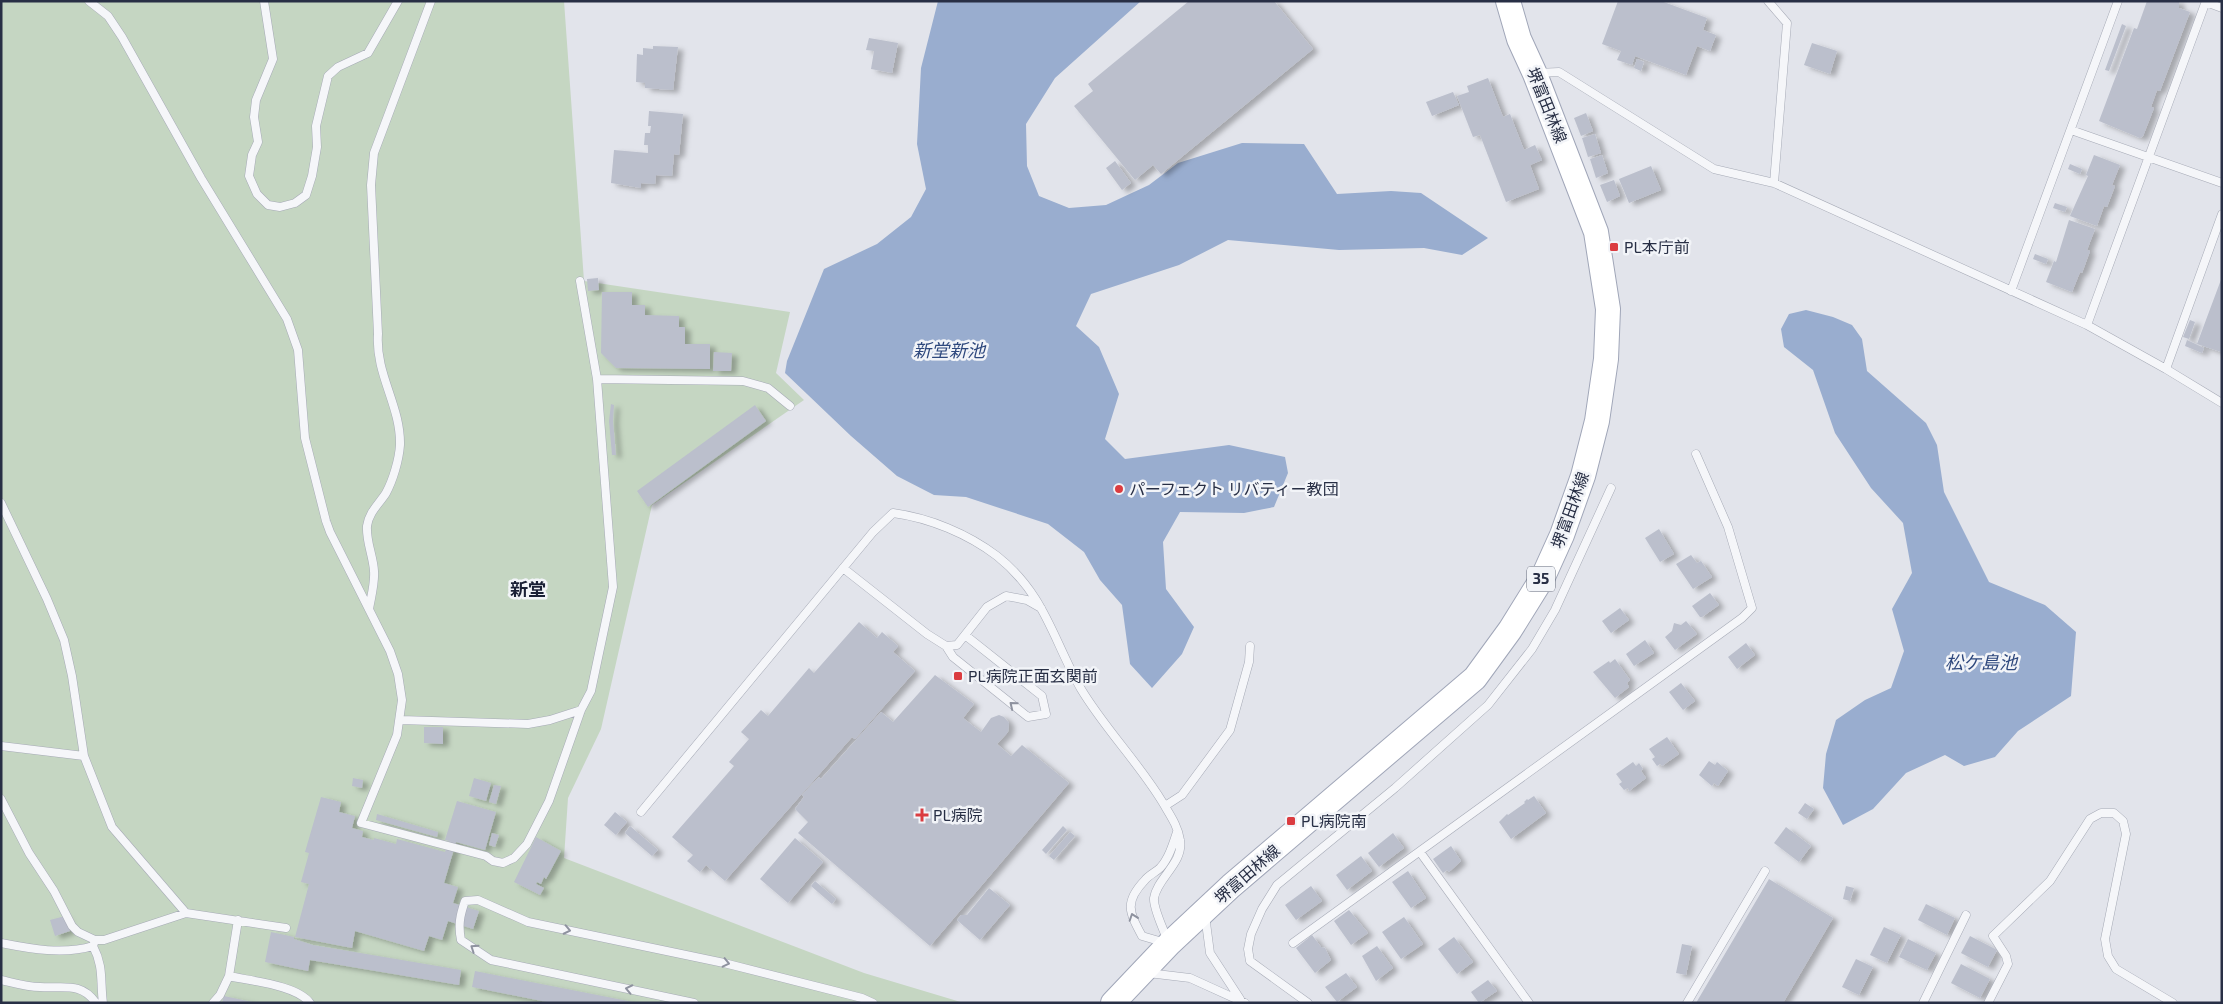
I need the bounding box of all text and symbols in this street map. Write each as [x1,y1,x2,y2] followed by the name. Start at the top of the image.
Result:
[1524,64,1571,145] street label: 堺富田林線
[1624,237,1690,256] place label: PL本庁前
[1608,241,1620,253] marker: PL本庁前
[913,339,987,361] water label: 新堂新池
[1547,469,1592,551] street label: 堺富田林線
[1129,479,1339,498] place label: パーフェクト リバティー教団
[1113,483,1125,495] marker: パーフェクト リバティー教団
[1527,566,1555,592] road number: 35
[510,578,546,600] district label: 新堂
[1945,651,2019,673] water label: 松ケ島池
[968,666,1098,685] place label: PL病院正面玄関前
[952,670,964,682] marker: PL病院正面玄関前
[1010,703,1019,711] one-way arrow
[933,805,983,824] place label: PL病院
[915,808,929,822] marker: PL病院
[1301,811,1367,830] place label: PL病院南
[1285,815,1297,827] marker: PL病院南
[1210,840,1283,907] street label: 堺富田林線
[1129,913,1139,922] one-way arrow
[562,924,571,935] one-way arrow
[470,945,479,954] one-way arrow
[721,957,730,968] one-way arrow
[625,984,634,995] one-way arrow

